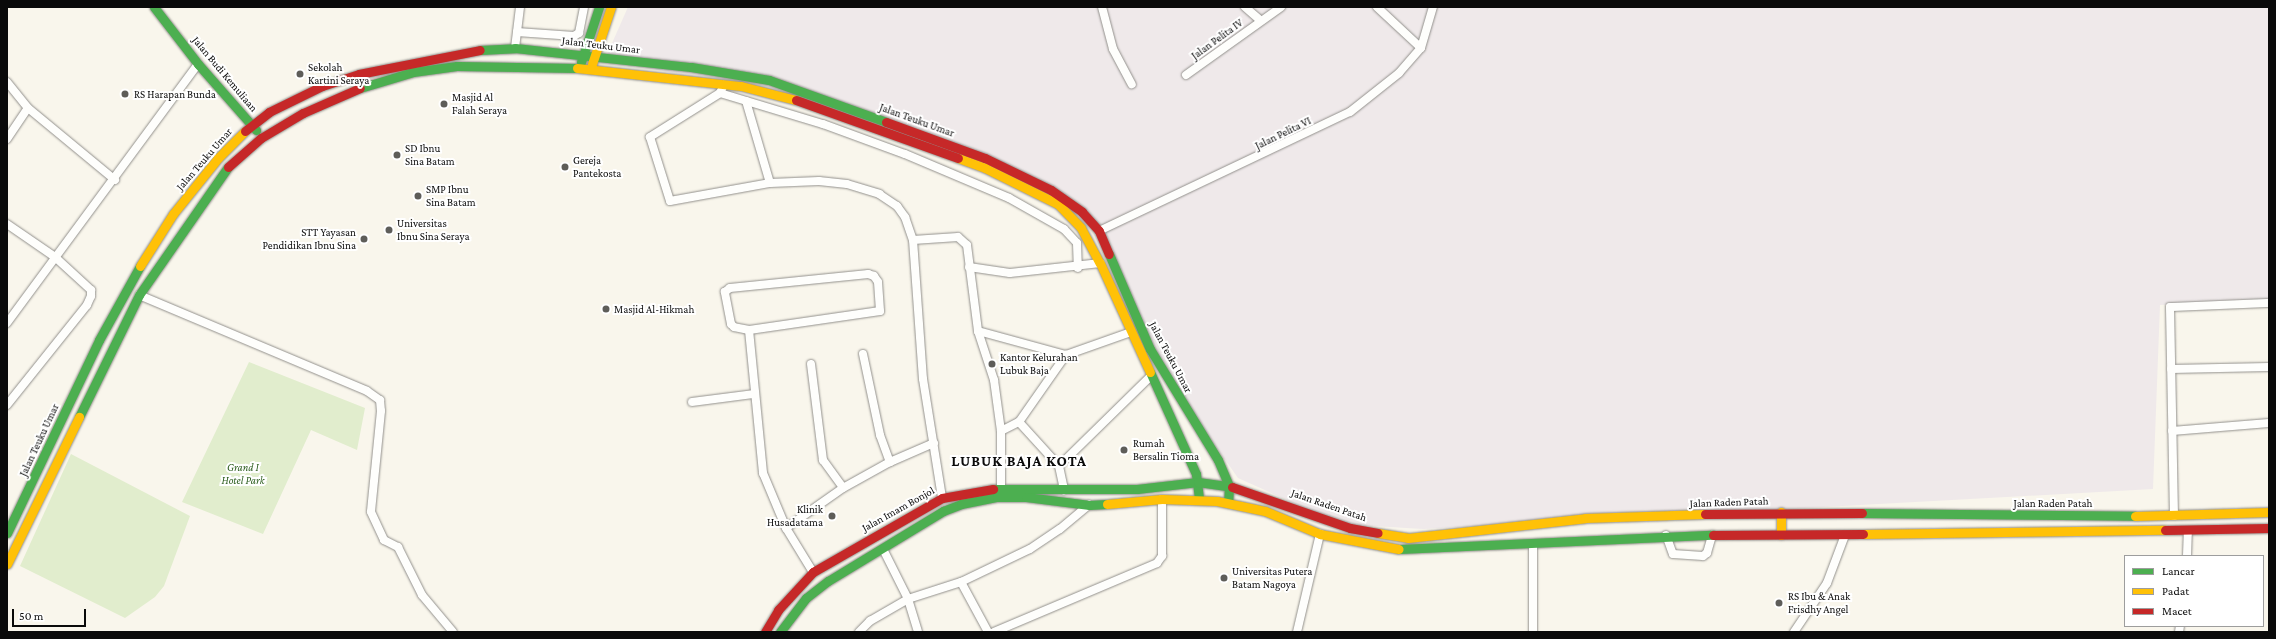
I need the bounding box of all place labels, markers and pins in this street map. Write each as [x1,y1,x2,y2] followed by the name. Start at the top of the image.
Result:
[308,61,369,87] place label: Sekolah Kartini Seraya
[295,69,305,79] marker: Sekolah Kartini Seraya
[134,87,216,101] place label: RS Harapan Bunda
[119,88,131,100] marker: RS Harapan Bunda
[452,91,507,117] place label: Masjid Al Falah Seraya
[439,99,449,109] marker: Masjid Al Falah Seraya
[405,142,455,168] place label: SD Ibnu Sina Batam
[392,150,402,160] marker: SD Ibnu Sina Batam
[573,154,621,180] place label: Gereja Pantekosta
[560,162,570,172] marker: Gereja Pantekosta
[426,183,476,209] place label: SMP Ibnu Sina Batam
[413,191,423,201] marker: SMP Ibnu Sina Batam
[397,217,470,243] place label: Universitas Ibnu Sina Seraya
[384,225,394,235] marker: Universitas Ibnu Sina Seraya
[263,226,356,252] place label: STT Yayasan Pendidikan Ibnu Sina
[359,234,369,244] marker: STT Yayasan Pendidikan Ibnu Sina
[614,302,694,316] place label: Masjid Al-Hikmah
[601,304,611,314] marker: Masjid Al-Hikmah
[1000,351,1078,377] place label: Kantor Kelurahan Lubuk Baja
[987,359,997,369] marker: Kantor Kelurahan Lubuk Baja
[1133,437,1199,463] place label: Rumah Bersalin Tioma
[1118,444,1130,456] marker: Rumah Bersalin Tioma
[767,503,823,529] place label: Klinik Husadatama
[826,510,838,522] marker: Klinik Husadatama
[1232,565,1312,591] place label: Universitas Putera Batam Nagoya
[1219,573,1229,583] marker: Universitas Putera Batam Nagoya
[1788,590,1850,616] place label: RS Ibu & Anak Frisdhy Angel
[1773,597,1785,609] marker: RS Ibu & Anak Frisdhy Angel

